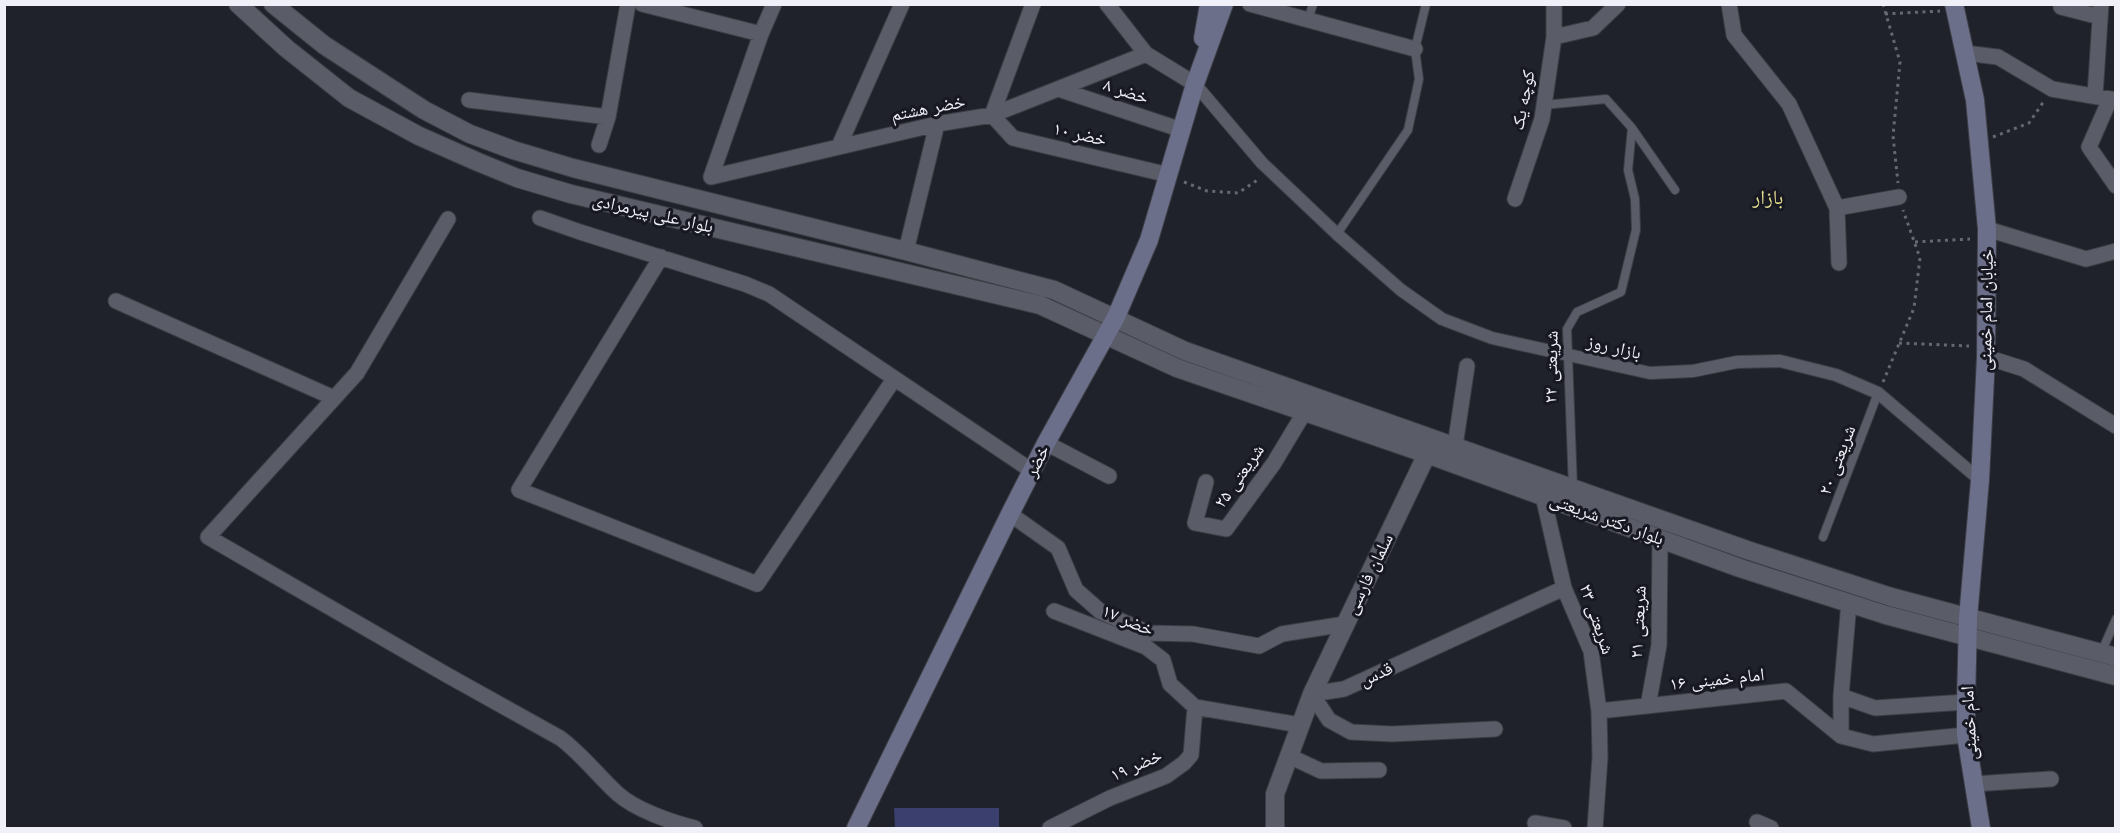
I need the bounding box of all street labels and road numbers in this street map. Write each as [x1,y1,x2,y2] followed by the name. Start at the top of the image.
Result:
[1506,68,1540,132] street label: کوچه یک
[1101,73,1151,109] street label: خضر ۸
[889,90,967,127] street label: خضر هشتم
[1051,117,1109,151] street label: خضر ۱۰
[590,188,716,238] street label: بلوار علی پیرمرادی
[1974,249,1999,371] street label: خیابان امام خمینی
[1539,330,1563,404] street label: شریعتی ۲۲
[1584,330,1643,364] street label: بازار روز
[1814,422,1860,498] street label: شریعتی ۲۰
[1209,440,1269,512] street label: شریعتی ۲۵
[1019,441,1054,481] street label: خضر
[1547,488,1667,550] street label: بلوار دکتر شریعتی
[1340,530,1398,618] street label: سلمان فارسی
[1575,581,1619,657] street label: شریعتی ۲۳
[1625,585,1651,659] street label: شریعتی ۲۱
[1099,599,1157,641] street label: خضر ۱۷
[1356,657,1396,691] street label: قدس
[1668,663,1766,696] street label: امام خمینی ۱۶
[1956,685,1983,761] street label: امام خمینی
[1107,744,1165,786] street label: خضر ۱۹

